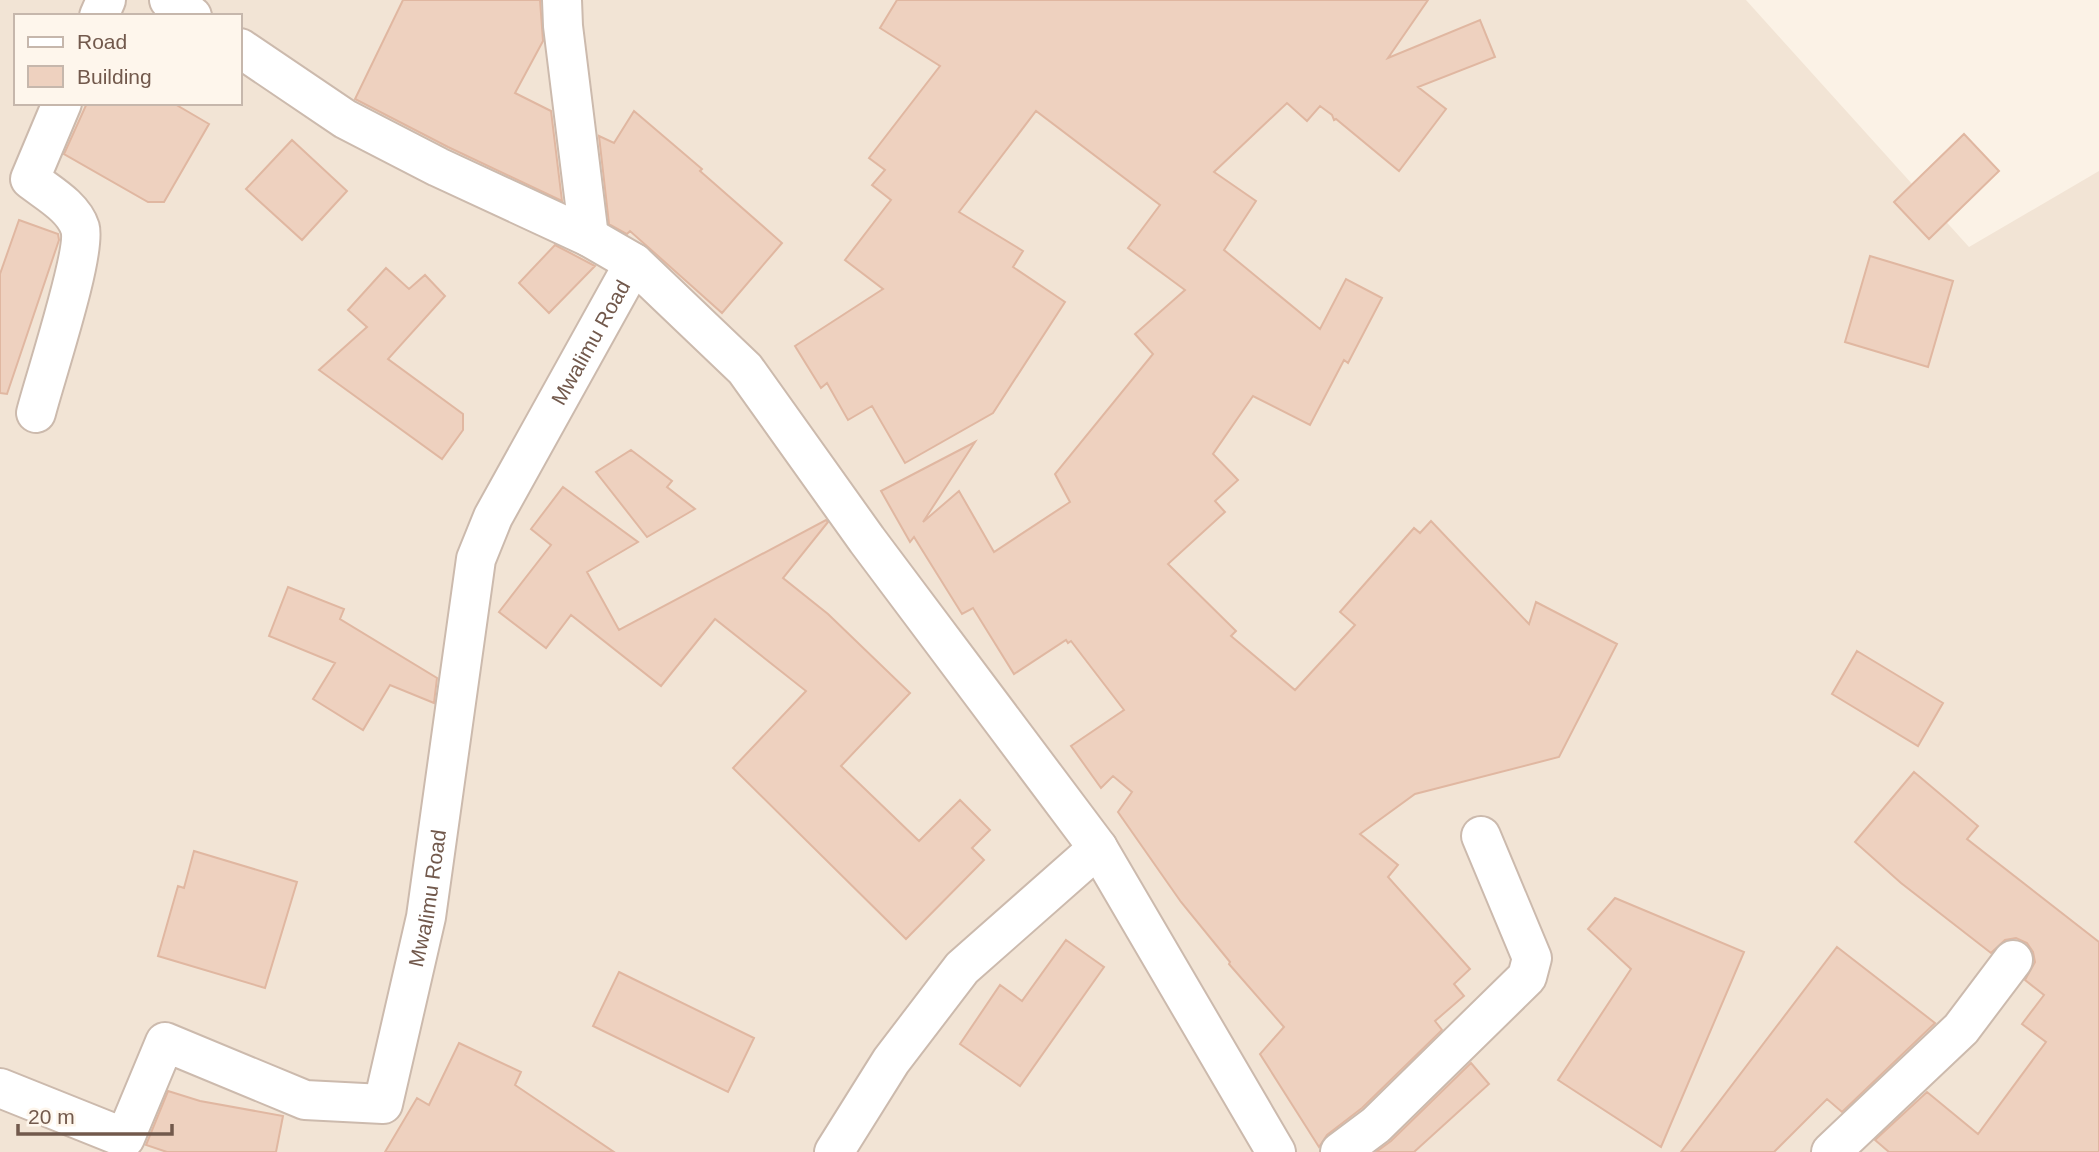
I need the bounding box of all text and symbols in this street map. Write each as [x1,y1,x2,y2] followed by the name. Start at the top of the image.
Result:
[14,14,242,105] legend
[77,30,127,53] text: Road
[77,65,152,88] text: Building
[546,276,634,408] street label: Mwalimu Road
[403,828,450,969] street label: Mwalimu Road
[18,1092,172,1136] scale bar
[28,1105,75,1128] text: 20 m

